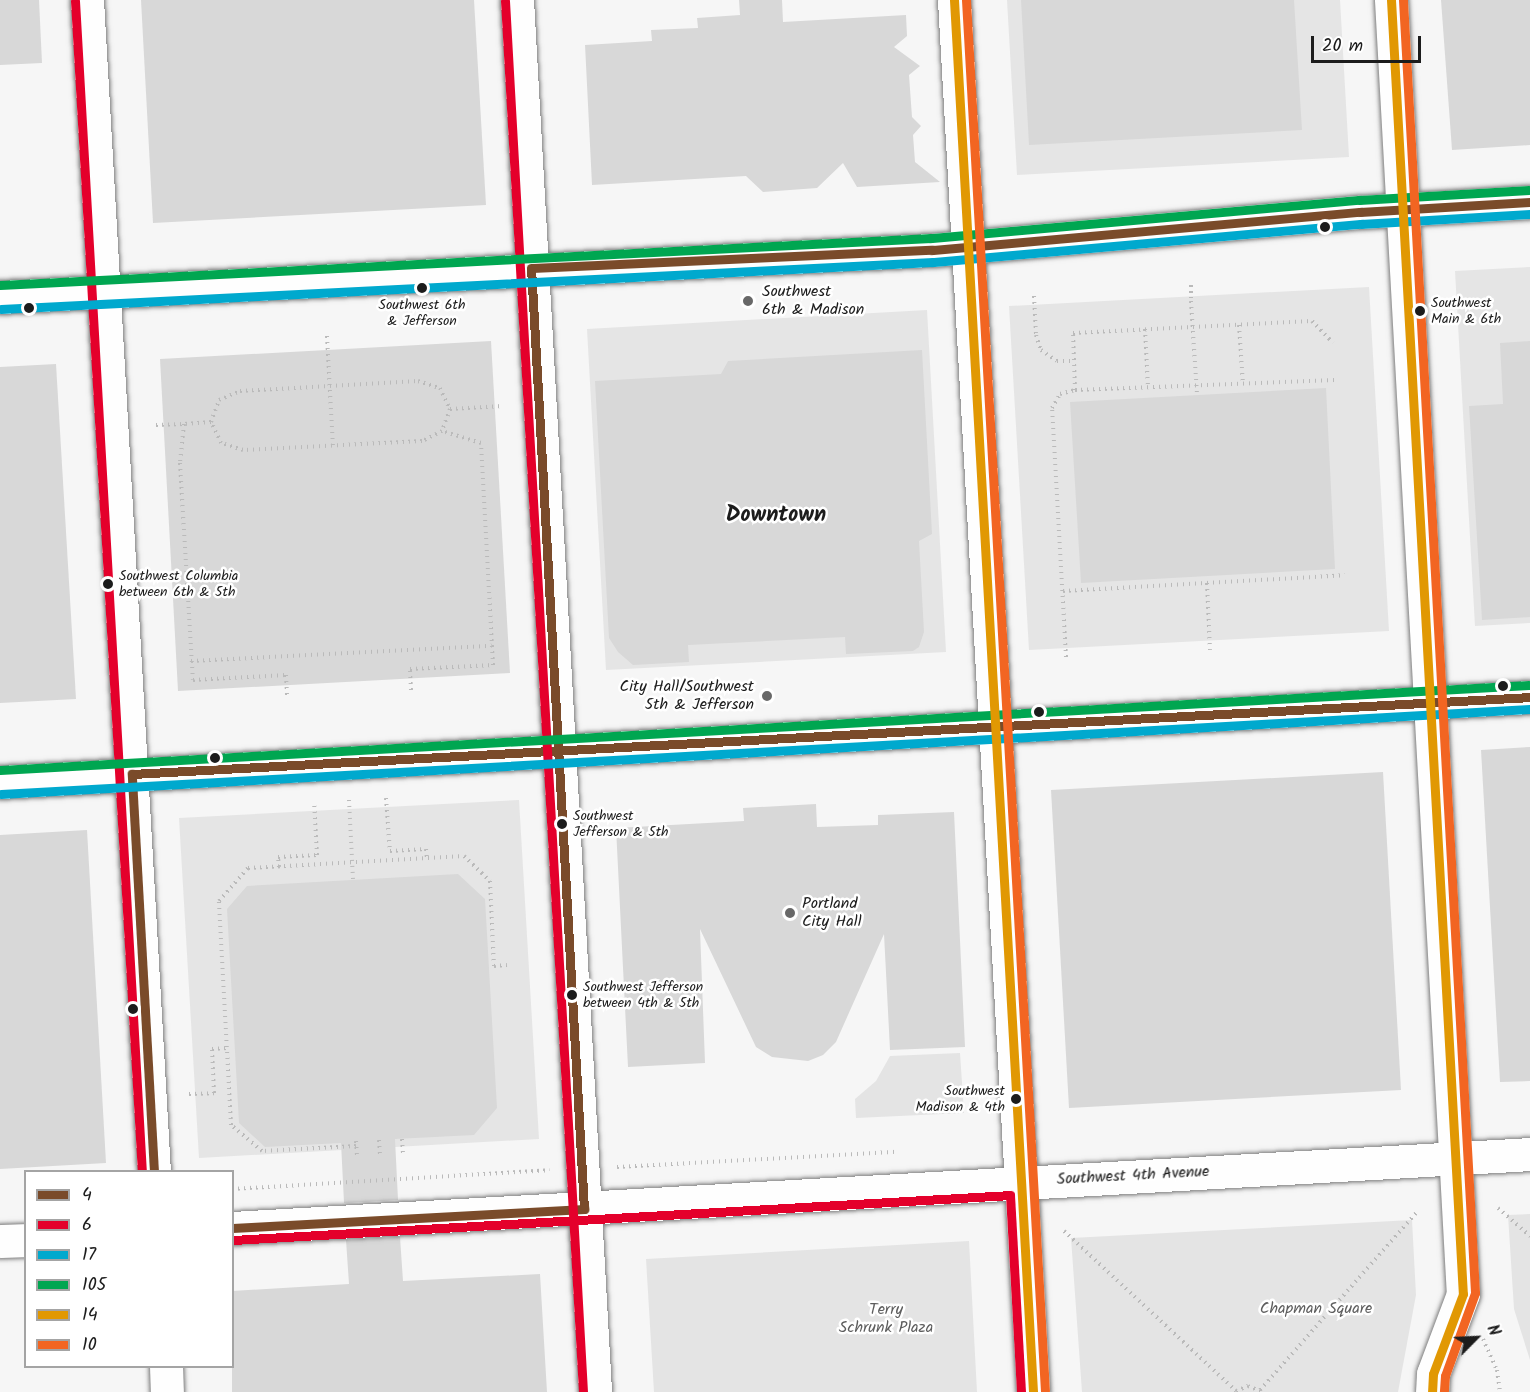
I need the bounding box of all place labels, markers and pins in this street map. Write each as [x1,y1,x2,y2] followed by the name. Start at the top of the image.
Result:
[1319,221,1331,233] unlabelled marker
[416,282,428,294] marker: Southwest 6th & Jefferson
[762,282,864,320] place label: Southwest 6th & Madison
[739,292,757,310] marker: Southwest 6th & Madison
[1431,295,1501,328] place label: Southwest Main & 6th
[379,297,465,330] place label: Southwest 6th & Jefferson
[23,302,35,314] unlabelled marker
[1414,305,1426,317] marker: Southwest Main & 6th
[119,568,238,600] place label: Southwest Columbia between 6th & 5th
[102,578,114,590] marker: Southwest Columbia between 6th & 5th
[620,677,754,715] place label: City Hall/Southwest 5th & Jefferson
[1497,680,1509,692] unlabelled marker
[758,687,776,705] marker: City Hall/Southwest 5th & Jefferson
[1033,706,1045,718] unlabelled marker
[209,752,221,764] unlabelled marker
[573,808,669,840] place label: Southwest Jefferson & 5th
[556,818,568,830] marker: Southwest Jefferson & 5th
[802,894,862,932] place label: Portland City Hall
[783,906,797,920] marker: Portland City Hall
[583,979,703,1012] place label: Southwest Jefferson between 4th & 5th
[566,989,578,1001] marker: Southwest Jefferson between 4th & 5th
[127,1003,139,1015] unlabelled marker
[916,1083,1005,1116] place label: Southwest Madison & 4th
[1010,1093,1022,1105] marker: Southwest Madison & 4th

